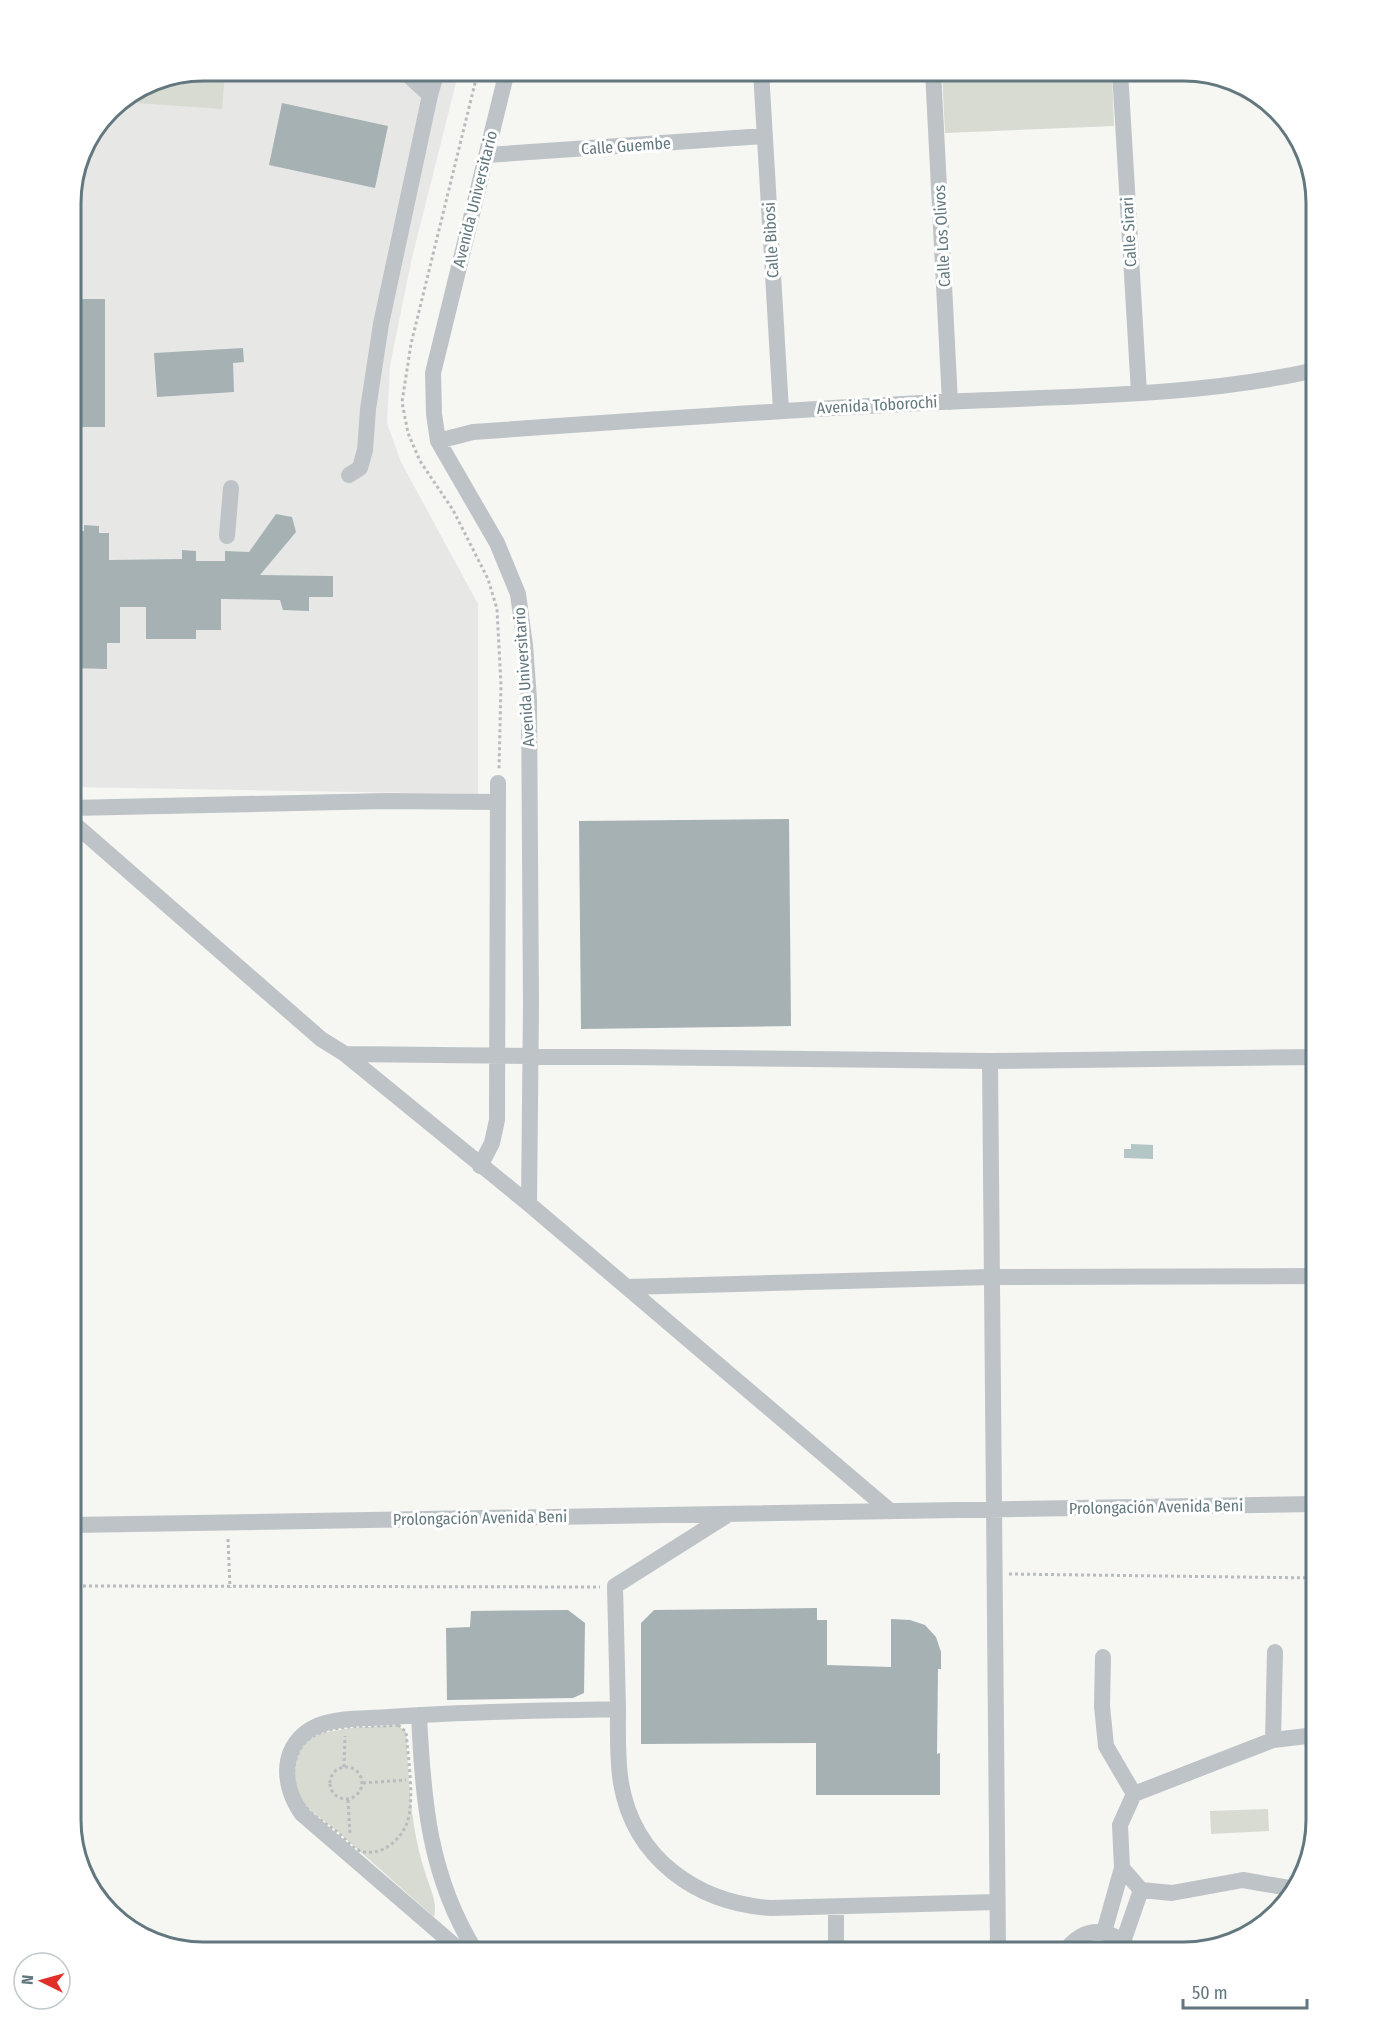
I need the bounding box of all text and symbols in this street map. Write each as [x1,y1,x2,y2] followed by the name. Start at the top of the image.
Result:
[449,129,501,269] street label: Avenida Universitario
[581,133,672,159] street label: Calle Guembe
[930,184,954,287] street label: Calle Los Olivos
[1118,196,1140,268] street label: Calle Sirari
[760,201,782,279] street label: Calle Bibosi
[816,392,938,418] street label: Avenida Toborochi
[510,606,538,748] street label: Avenida Universitario
[1069,1496,1243,1518] street label: Prolongación Avenida Beni
[393,1507,567,1529] street label: Prolongación Avenida Beni
[12,1951,72,2011] north arrow
[1183,1972,1308,2010] scale bar
[18,1974,37,1985] text: N
[1192,1982,1228,2004] text: 50 m

